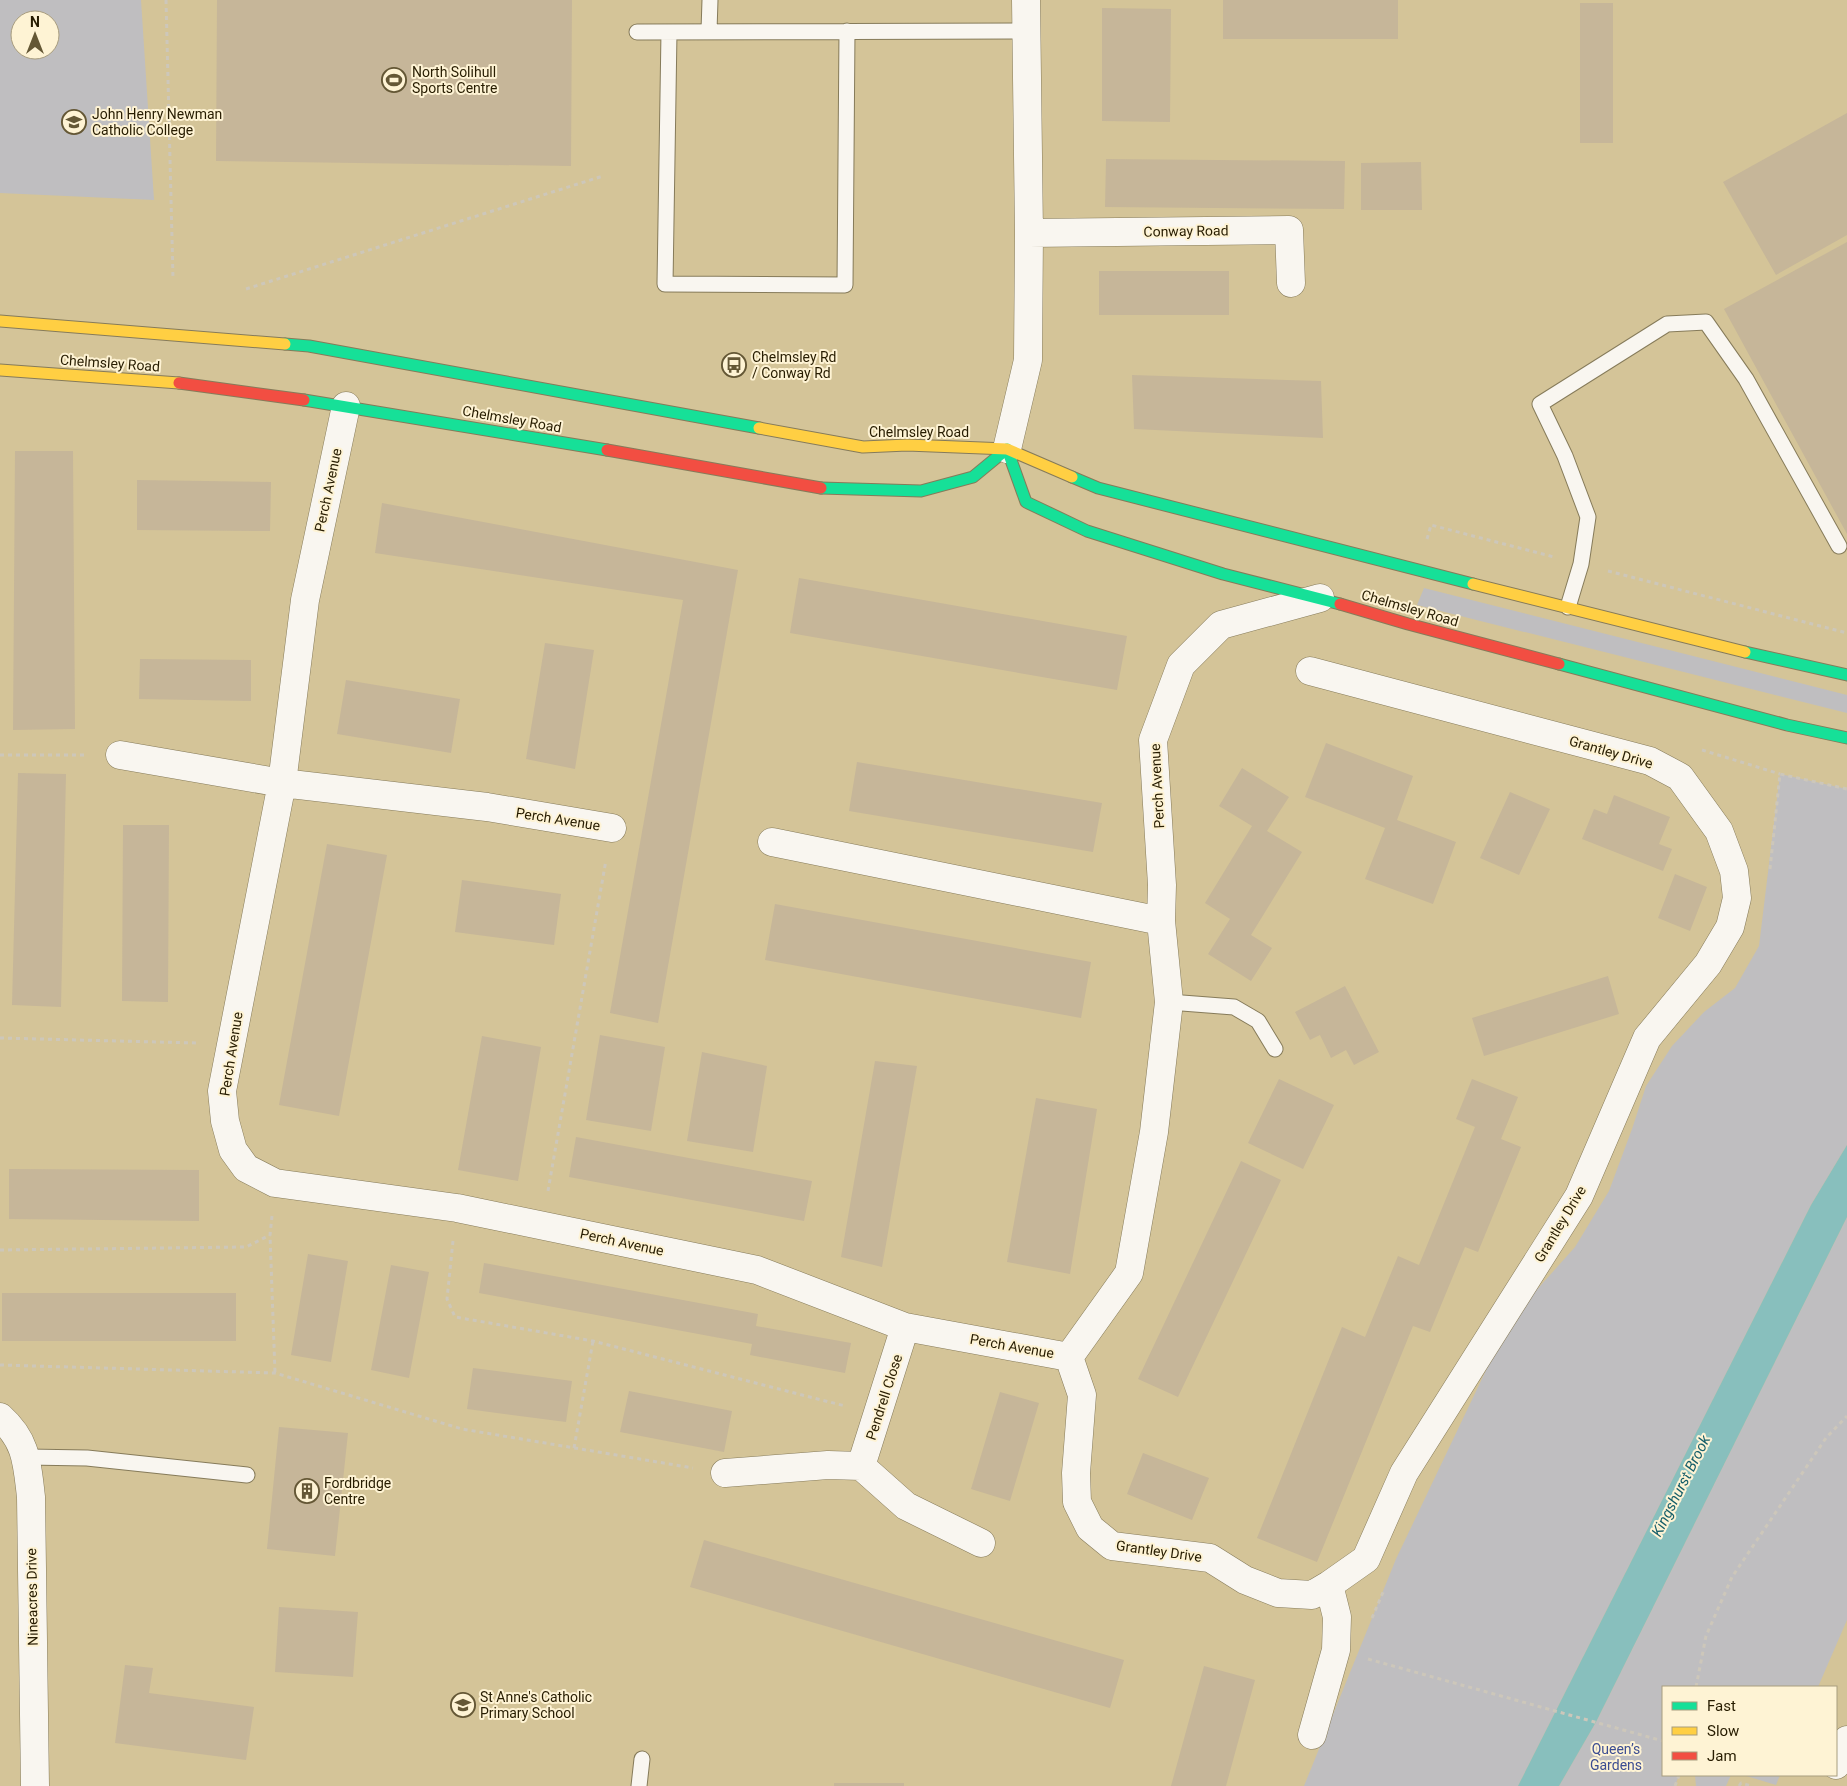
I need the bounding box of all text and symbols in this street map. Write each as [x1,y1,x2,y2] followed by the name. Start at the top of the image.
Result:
[10,10,60,60] north arrow
[30,14,40,30] text: N
[412,64,497,96] place label: North Solihull Sports Centre
[381,67,407,93] sports icon: North Solihull Sports Centre
[92,106,222,138] place label: John Henry Newman Catholic College
[61,109,87,135] school or university icon: John Henry Newman Catholic College
[1143,222,1229,240] street label: Conway Road
[752,349,837,381] place label: Chelmsley Rd / Conway Rd
[60,352,160,374] street label: Chelmsley Road
[721,352,747,378] bus stop icon: Chelmsley Rd / Conway Rd
[461,402,563,436] street label: Chelmsley Road
[869,424,969,440] street label: Chelmsley Road
[311,447,345,533] street label: Perch Avenue
[1360,587,1460,629] street label: Chelmsley Road
[1567,732,1655,772] street label: Grantley Drive
[1147,743,1167,829] street label: Perch Avenue
[515,804,601,834] street label: Perch Avenue
[216,1011,246,1097] street label: Perch Avenue
[1531,1183,1589,1265] street label: Grantley Drive
[579,1225,665,1259] street label: Perch Avenue
[969,1331,1055,1361] street label: Perch Avenue
[863,1352,905,1442] street label: Pendrell Close
[1648,1432,1715,1540] water label: Kingshurst Brook
[324,1475,391,1507] place label: Fordbridge Centre
[294,1478,320,1504] building icon: Fordbridge Centre
[1115,1537,1203,1565] street label: Grantley Drive
[23,1548,41,1646] street label: Nineacres Drive
[1662,1686,1837,1776] legend
[480,1689,592,1721] place label: St Anne's Catholic Primary School
[450,1692,476,1718] school or university icon: St Anne's Catholic Primary School
[1707,1697,1736,1715] text: Fast
[1707,1722,1739,1740] text: Slow
[1590,1741,1642,1773] park label: Queen’s Gardens
[1707,1747,1737,1765] text: Jam

